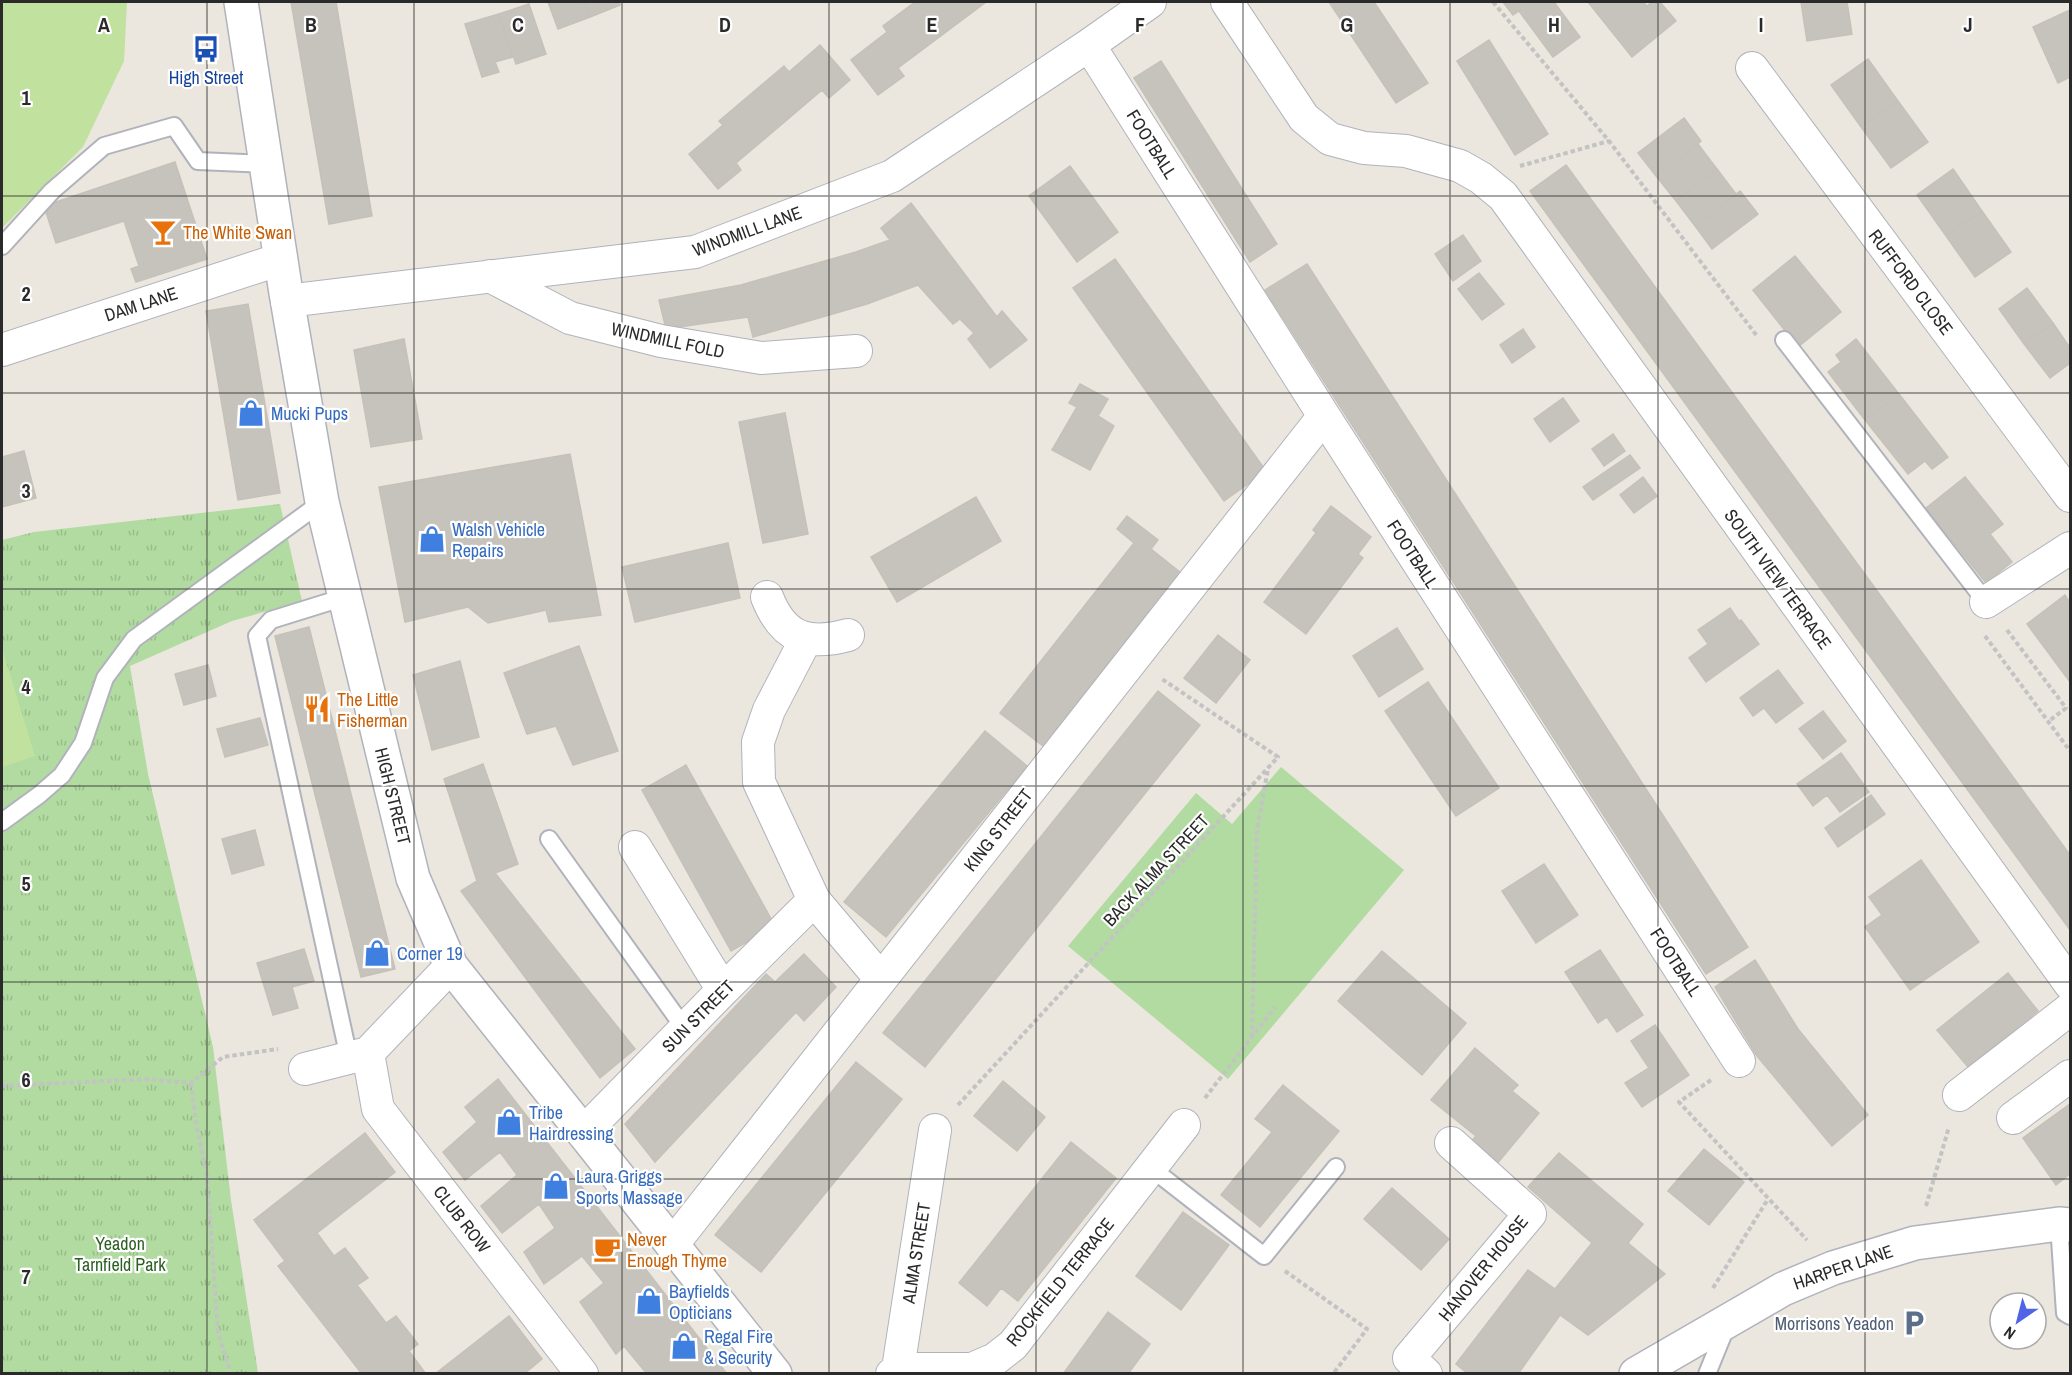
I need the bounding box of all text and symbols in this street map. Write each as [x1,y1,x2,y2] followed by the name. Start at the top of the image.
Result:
[98,11,110,38] text: A
[305,11,317,38] text: B
[512,11,524,38] text: C
[719,11,731,38] text: D
[927,11,938,38] text: E
[1135,11,1145,38] text: F
[1341,11,1353,38] text: G
[1548,11,1560,38] text: H
[1759,11,1763,38] text: I
[1963,11,1973,38] text: J
[191,34,221,64] bus stop icon: High Street
[169,65,243,90] place label: High Street
[21,84,31,111] text: 1
[1121,105,1183,183] street label: FOOTBALL
[689,200,805,262] street label: WINDMILL LANE
[148,217,178,247] bar icon: The White Swan
[183,220,292,245] place label: The White Swan
[1863,224,1959,340] street label: RUFFORD CLOSE
[21,280,31,307] text: 2
[101,280,181,328] street label: DAM LANE
[609,316,727,364] street label: WINDMILL FOLD
[236,398,266,428] shop icon: Mucki Pups
[271,401,348,426] place label: Mucki Pups
[21,477,31,504] text: 3
[1719,504,1837,654] street label: SOUTH VIEW TERRACE
[1382,515,1444,593] street label: FOOTBALL
[452,517,545,563] place label: Walsh Vehicle Repairs
[417,524,447,554] shop icon: Walsh Vehicle Repairs
[21,673,31,700] text: 4
[337,687,408,733] place label: The Little Fisherman
[302,694,332,724] restaurant icon: The Little Fisherman
[369,745,417,847] street label: HIGH STREET
[958,784,1038,876] street label: KING STREET
[1097,808,1215,932] street label: BACK ALMA STREET
[21,870,31,897] text: 5
[1645,923,1707,1001] street label: FOOTBALL
[362,938,392,968] shop icon: Corner 19
[397,941,463,966] place label: Corner 19
[656,974,740,1058] street label: SUN STREET
[21,1066,31,1093] text: 6
[529,1100,614,1146] place label: Tribe Hairdressing
[494,1107,524,1137] shop icon: Tribe Hairdressing
[576,1164,683,1210] place label: Laura Griggs Sports Massage
[541,1171,571,1201] shop icon: Laura Griggs Sports Massage
[428,1180,496,1258] street label: CLUB ROW
[896,1201,936,1306] street label: ALMA STREET
[1433,1210,1533,1326] street label: HANOVER HOUSE
[1000,1212,1120,1352] street label: ROCKFIELD TERRACE
[627,1227,727,1273] place label: Never Enough Thyme
[74,1231,166,1277] park label: Yeadon Tarnfield Park
[592,1234,622,1264] cafe icon: Never Enough Thyme
[1790,1238,1896,1296] street label: HARPER LANE
[21,1263,31,1290] text: 7
[669,1279,732,1325] place label: Bayfields Opticians
[634,1286,664,1316] shop icon: Bayfields Opticians
[1988,1291,2048,1351] north arrow
[1899,1308,1929,1338] parking icon: Morrisons Yeadon
[1775,1311,1894,1336] place label: Morrisons Yeadon
[1999,1322,2020,1345] text: N
[704,1324,773,1370] place label: Regal Fire & Security
[669,1331,699,1361] shop icon: Regal Fire & Security

